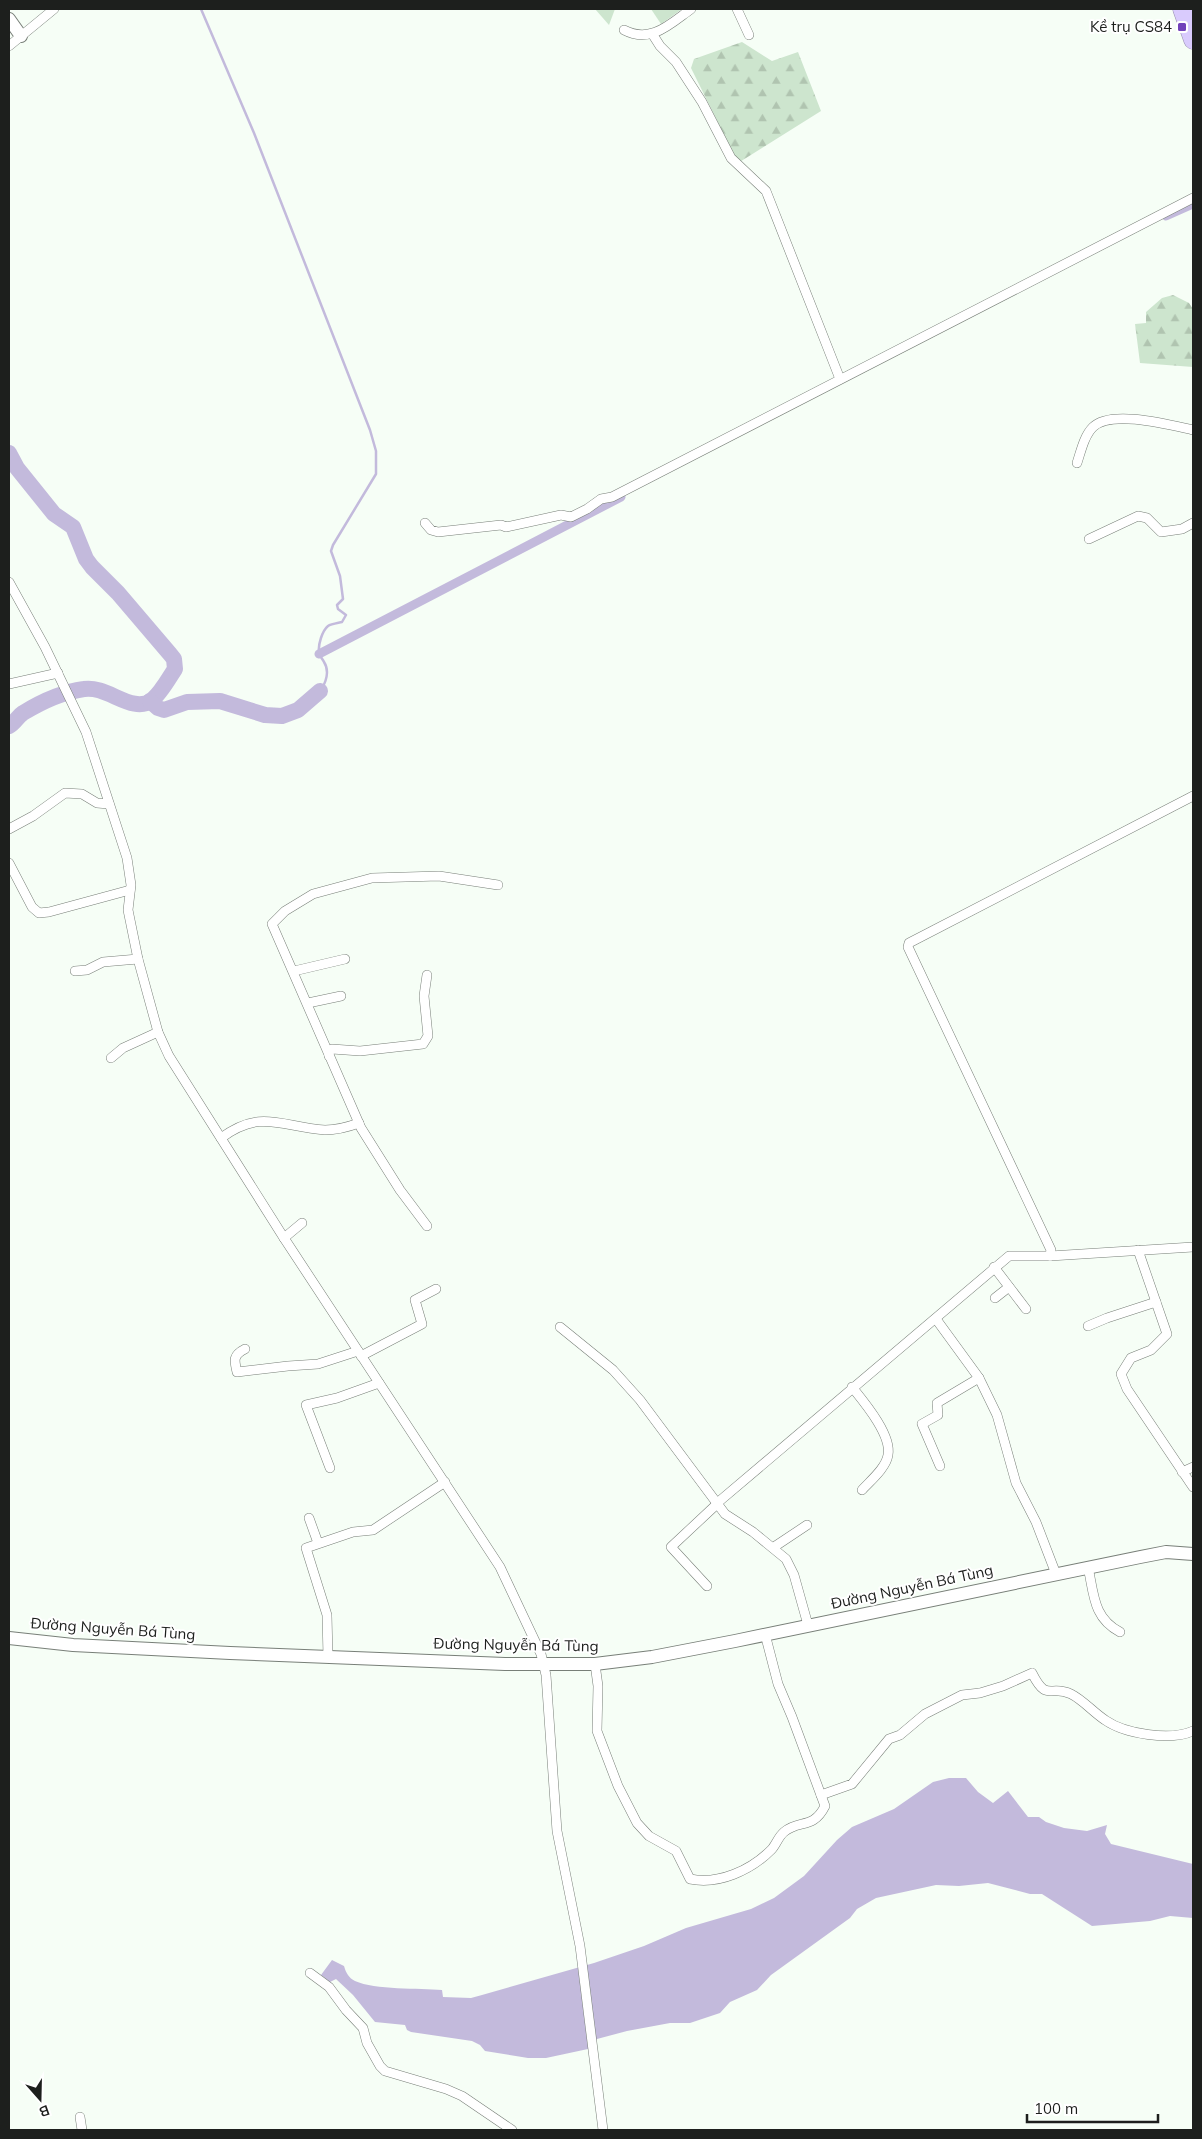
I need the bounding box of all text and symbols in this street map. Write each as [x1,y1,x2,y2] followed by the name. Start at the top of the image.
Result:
[1090,17,1172,36] place label: Kề trụ CS84
[1176,21,1188,33] marker: Kề trụ CS84
[829,1560,995,1613] street label: Đường Nguyễn Bá Tùng
[30,1613,196,1644] street label: Đường Nguyễn Bá Tùng
[433,1634,599,1655] street label: Đường Nguyễn Bá Tùng
[15,2074,65,2124] north arrow
[1027,2092,1158,2124] scale bar
[1034,2099,1078,2118] text: 100 m
[37,2101,52,2121] text: B

